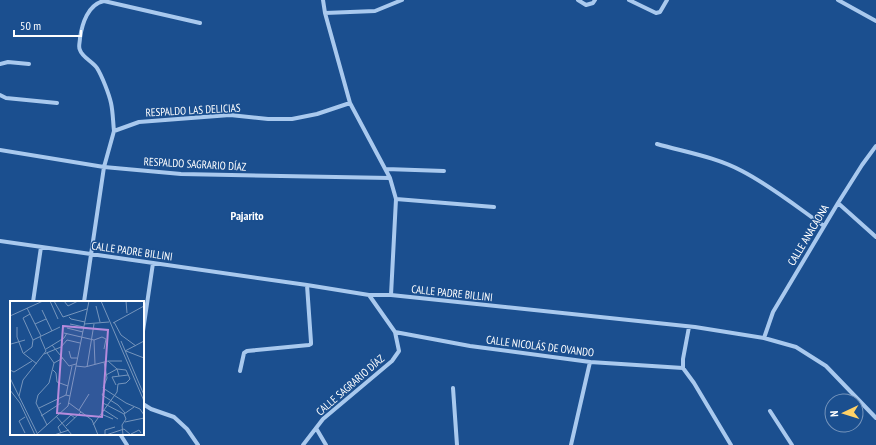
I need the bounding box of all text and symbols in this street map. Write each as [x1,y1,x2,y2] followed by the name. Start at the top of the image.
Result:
[14,12,81,38] scale bar
[20,18,41,33] text: 50 m
[145,101,241,119] street label: RESPALDO LAS DELICIAS
[143,154,247,174] street label: RESPALDO SAGRARIO DÍAZ
[784,201,832,268] street label: CALLE ANACAONA
[230,208,264,223] district label: Pajarito
[91,238,173,264] street label: CALLE PADRE BILLINI
[411,282,493,304] street label: CALLE PADRE BILLINI
[10,301,144,435] inset map
[485,332,595,360] street label: CALLE NICOLÁS DE OVANDO
[313,351,387,418] street label: CALLE SAGRARIO DÍAZ
[824,393,864,433] north arrow
[827,410,841,417] text: N

